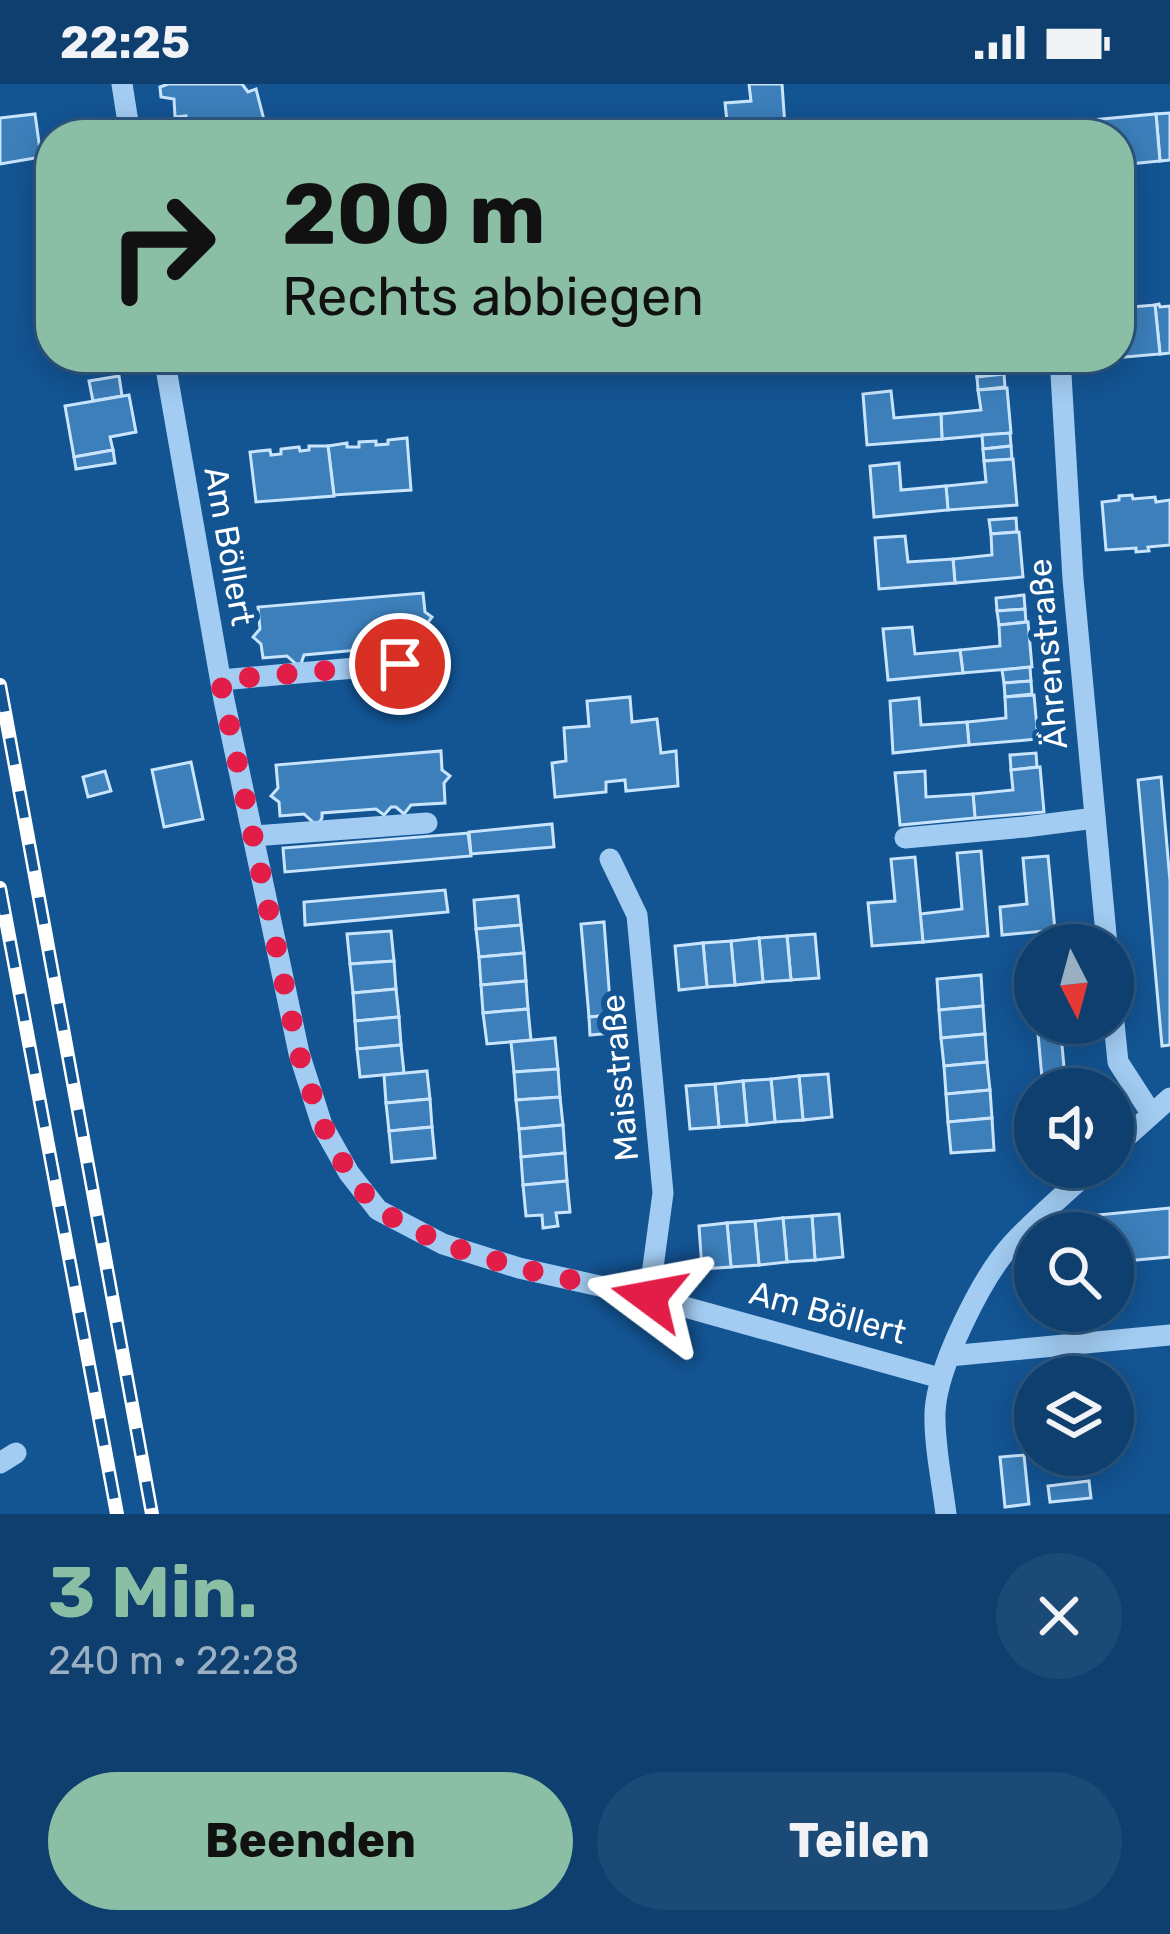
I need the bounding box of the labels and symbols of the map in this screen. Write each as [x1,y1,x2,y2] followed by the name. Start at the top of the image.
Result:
[196,464,263,629] street label: Am Böllert
[1020,557,1075,751] street label: Ährenstraße
[349,613,451,715] pin
[1014,924,1134,1044] north arrow
[593,993,646,1163] street label: Maisstraße
[586,1234,712,1360] position arrow
[745,1273,911,1352] street label: Am Böllert

